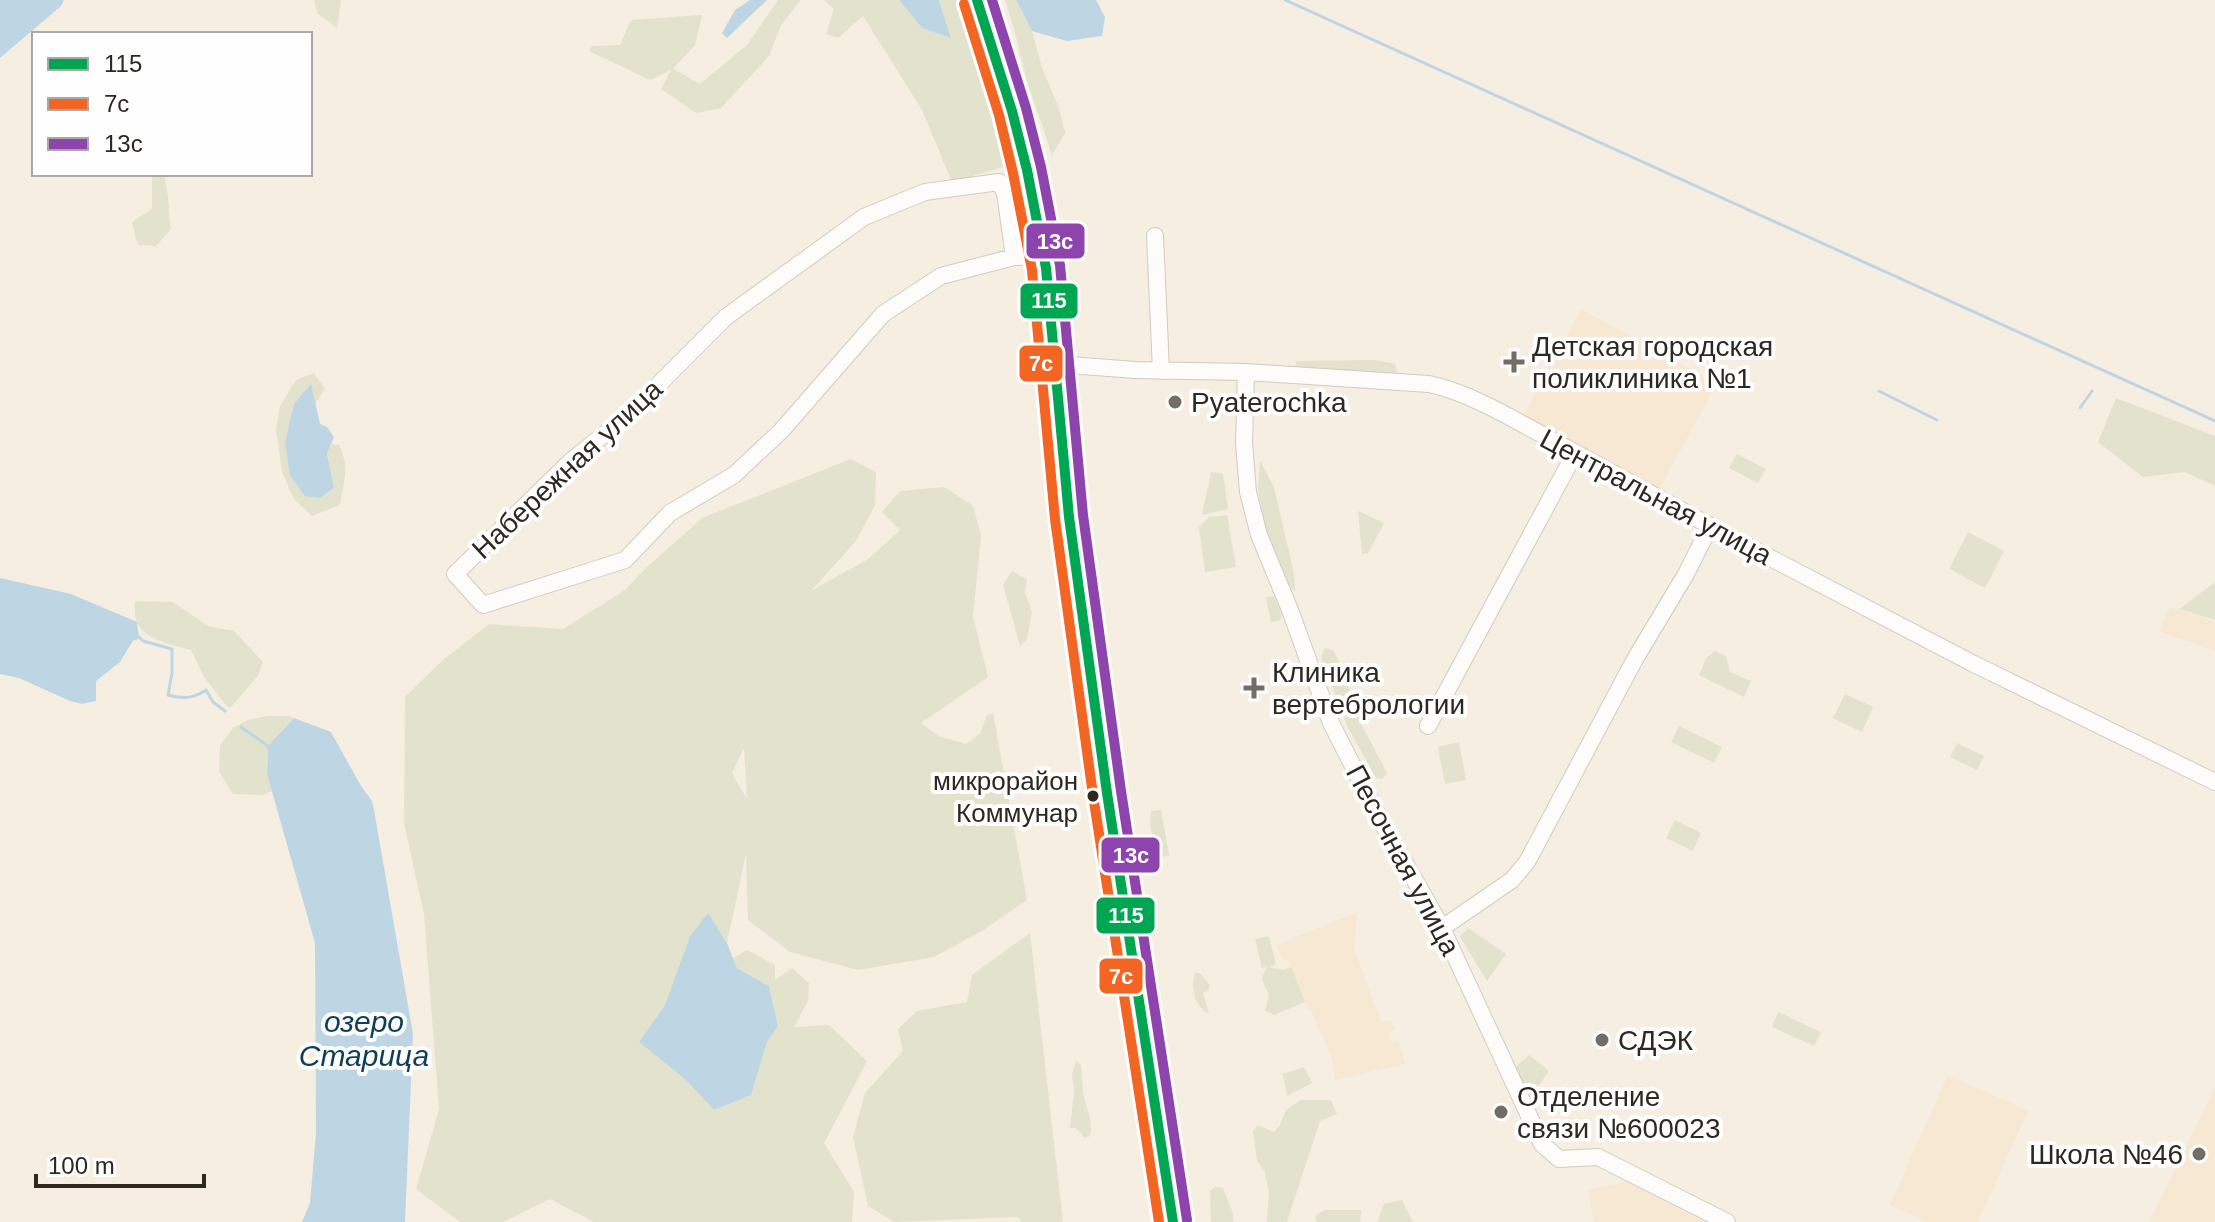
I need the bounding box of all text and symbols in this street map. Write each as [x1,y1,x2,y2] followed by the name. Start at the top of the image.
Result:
[32,32,312,176] legend
[104,50,142,77] text: 115
[104,90,129,117] text: 7с
[104,130,143,157] text: 13с
[1025,222,1086,260] line badge: 13с
[1037,229,1073,254] text: 13с
[1019,282,1079,320] line badge: 115
[1031,288,1067,313] text: 115
[1532,331,1773,394] place label: Детская городская поликлиника №1
[1018,344,1064,383] line badge: 7с
[1029,351,1053,376] text: 7с
[1503,351,1525,373] marker: Детская городская поликлиника №1
[466,373,668,565] street label: Набережная улица
[1191,387,1347,418] place label: Pyaterochka
[1166,393,1184,411] marker: Pyaterochka
[1535,423,1777,571] street label: Центральная улица
[1272,657,1465,720] place label: Клиника вертебрологии
[1243,677,1265,699] marker: Клиника вертебрологии
[1340,760,1466,961] street label: Песочная улица
[933,766,1078,828] place label: микрорайон Коммунар
[1085,788,1101,804] marker: микрорайон Коммунар
[1100,836,1161,874] line badge: 13с
[1113,843,1149,868] text: 13с
[1095,896,1156,935] line badge: 115
[1108,903,1144,928] text: 115
[1098,957,1144,995] line badge: 7с
[1109,964,1133,989] text: 7с
[299,1005,429,1072] water label: озеро Старица
[1618,1025,1694,1056] place label: СДЭК
[1593,1031,1611,1049] marker: СДЭК
[1517,1081,1720,1144] place label: Отделение связи №600023
[1492,1103,1510,1121] marker: Отделение связи №600023
[36,1138,204,1188] scale bar
[2029,1139,2183,1170] place label: Школа №46
[2190,1145,2208,1163] marker: Школа №46
[48,1152,115,1179] text: 100 m

